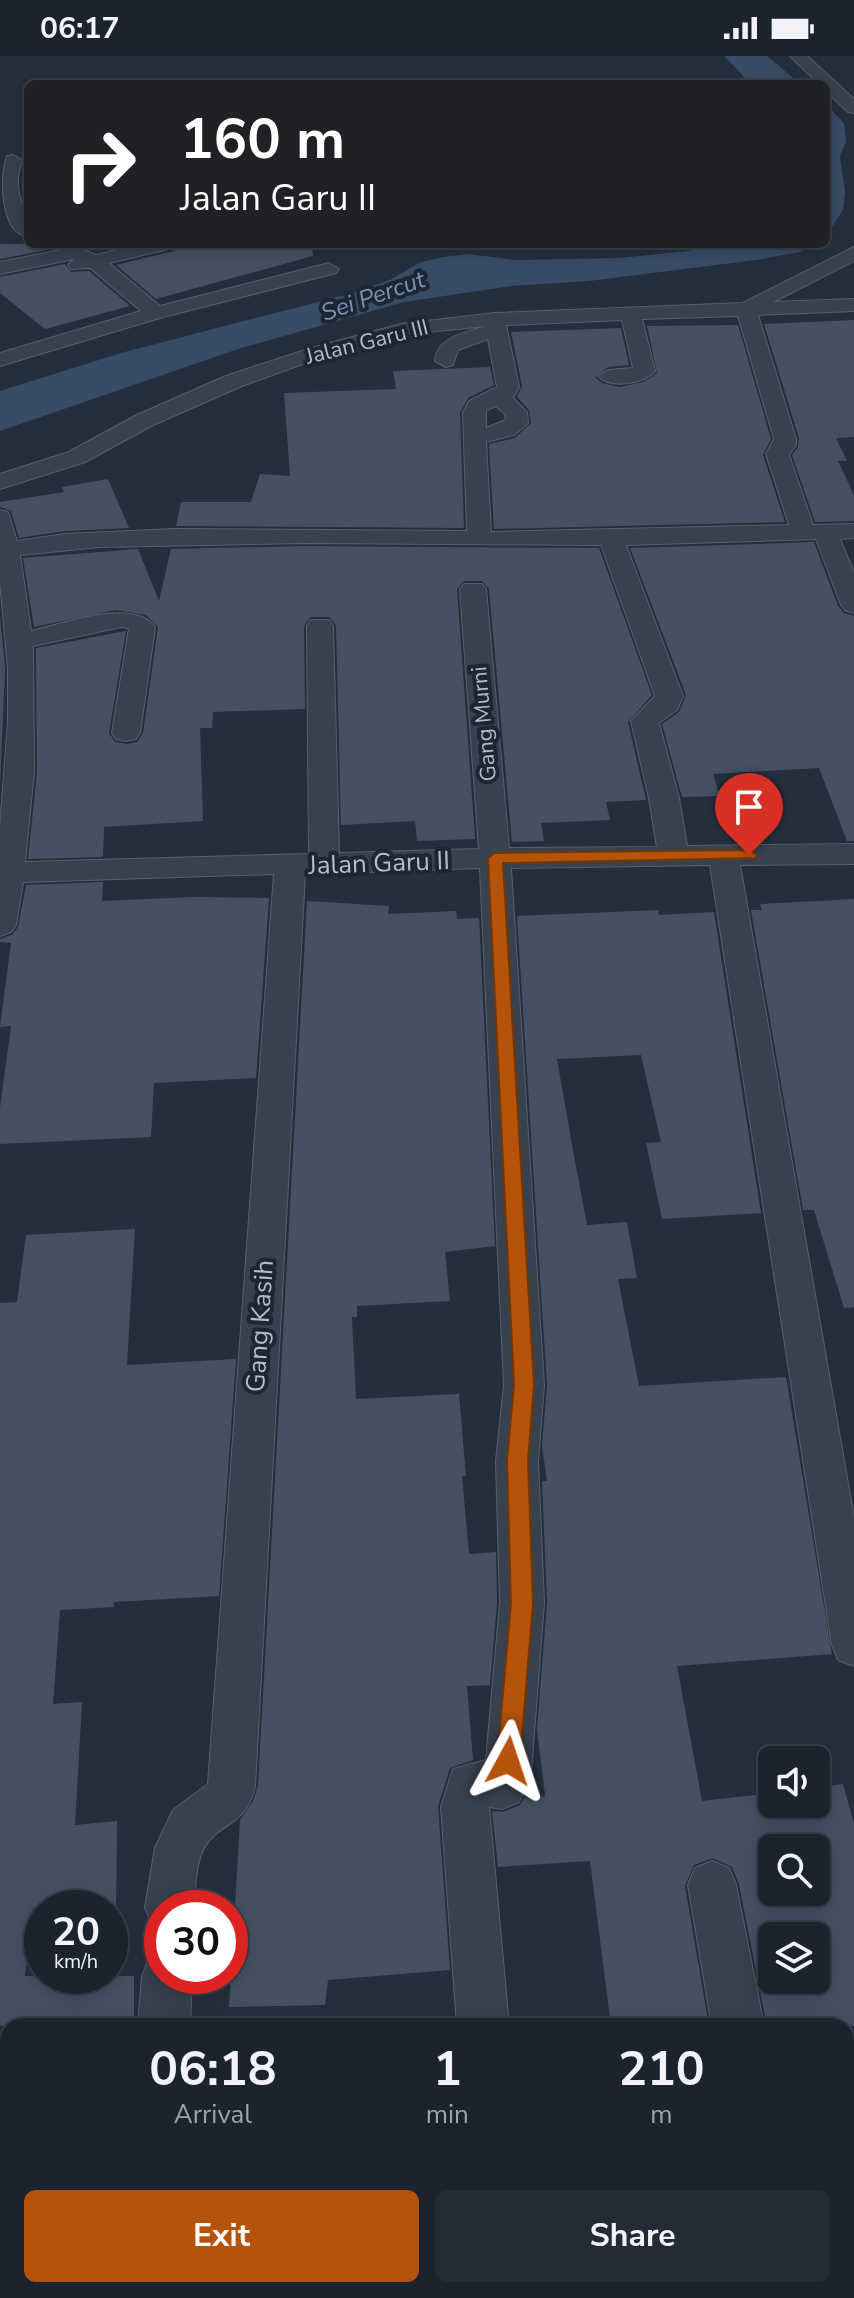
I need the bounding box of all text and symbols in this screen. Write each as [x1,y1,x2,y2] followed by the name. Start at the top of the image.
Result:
[40,8,119,49] text: 06:17
[180,101,345,178] text: 160 m
[48,112,152,216] icon: right
[180,174,376,223] text: Jalan Garu II
[317,263,430,329] water label: Sei Percut
[302,312,432,372] street label: Jalan Garu III
[464,665,504,783] street label: Gang Murni
[715,773,783,855] pin
[727,785,771,829] icon: arrive
[307,843,450,883] street label: Jalan Garu II
[238,1259,282,1393] street label: Gang Kasih
[466,1719,550,1803] position arrow
[758,1746,830,1994] map controls
[758,1746,830,1818] button: sound
[758,1834,830,1906] button: search
[144,1890,248,1994] speed limit sign: 30
[52,1905,100,1959] text: 20
[758,1922,830,1994] button: layers
[54,1948,98,1975] text: km/h
[149,2036,276,2102] text: 06:18
[433,2036,462,2102] text: 1
[618,2036,705,2102] text: 210
[174,2097,252,2132] text: Arrival
[426,2097,469,2132] text: min
[650,2097,673,2132] text: m
[24,2190,419,2282] button: Exit
[435,2190,830,2282] button: Share

